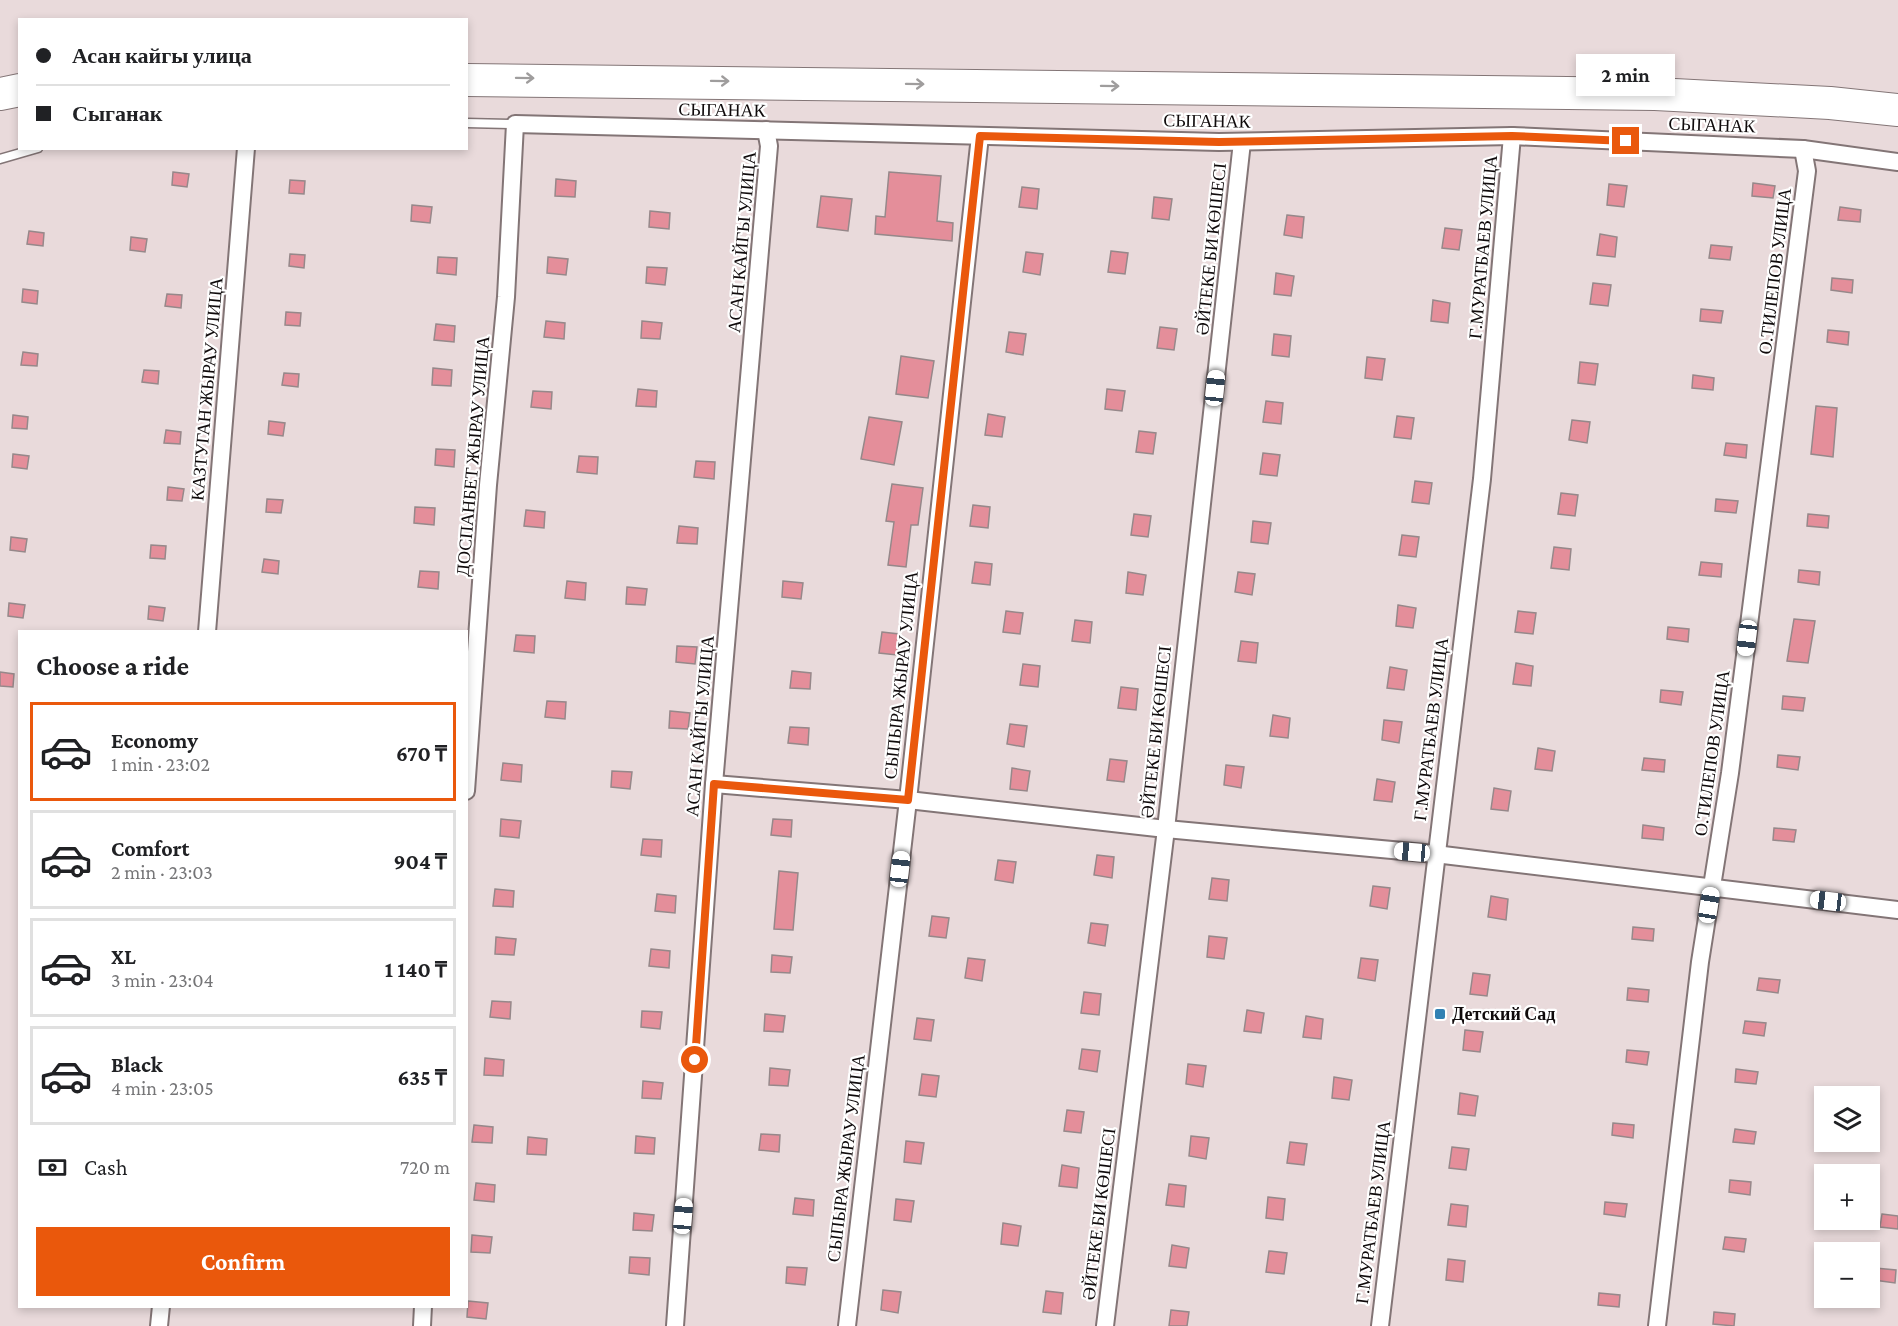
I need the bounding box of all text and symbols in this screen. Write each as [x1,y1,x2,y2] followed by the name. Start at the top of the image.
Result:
[72,43,252,68] text: Асан кайгы улица
[1576,54,1676,96] callout: 2 min
[1601,64,1650,86] text: 2 min
[514,73,534,84] one-way arrow
[709,75,729,87] one-way arrow
[904,78,924,90] one-way arrow
[1099,81,1119,92] one-way arrow
[678,99,767,121] street label: СЫГАНАК
[72,101,162,126] text: Сыганак
[1163,110,1252,132] street label: СЫГАНАК
[1668,113,1757,137] street label: СЫГАНАК
[1612,127,1639,154] route end
[724,150,760,334] street label: АСАН КАЙГЫ УЛИЦА
[1465,154,1501,340] street label: Г.МУРАТБАЕВ УЛИЦА
[1192,162,1230,336] street label: ӘЙТЕКЕ БИ КӨШЕСІ
[1755,187,1795,355] street label: О.ТИЛЕПОВ УЛИЦА
[187,276,227,502] street label: КАЗТУГАН ЖЫРАУ УЛИЦА
[453,335,493,577] street label: ДОСПАНБЕТ ЖЫРАУ УЛИЦА
[1204,369,1226,407] car
[880,570,922,780] street label: СЫПЫРА ЖЫРАУ УЛИЦА
[1736,619,1758,657] car
[682,634,718,818] street label: АСАН КАЙГЫ УЛИЦА
[1410,636,1452,822] street label: Г.МУРАТБАЕВ УЛИЦА
[1137,645,1175,819] street label: ӘЙТЕКЕ БИ КӨШЕСІ
[36,651,189,681] text: Choose a ride
[1690,669,1734,837] street label: О.ТИЛЕПОВ УЛИЦА
[39,725,93,779] icon: car
[111,728,198,753] text: Economy
[396,741,447,766] text: 670 ₸
[111,753,210,775] text: 1 min · 23:02
[39,833,93,887] icon: car
[111,836,189,861] text: Comfort
[1393,841,1431,863] car
[394,849,447,874] text: 904 ₸
[889,850,911,888] car
[111,861,213,883] text: 2 min · 23:03
[1697,886,1721,924] car
[1809,890,1847,912] car
[39,941,93,995] icon: car
[111,944,136,969] text: XL
[385,957,447,982] text: 1 140 ₸
[111,969,214,991] text: 3 min · 23:04
[1452,1004,1555,1024] place label: Детский Сад
[1433,1007,1447,1021] marker: Детский Сад
[681,1046,708,1073] route start
[39,1049,93,1103] icon: car
[111,1052,163,1077] text: Black
[823,1053,869,1263] street label: СЫПЫРА ЖЫРАУ УЛИЦА
[398,1065,447,1090] text: 635 ₸
[111,1077,214,1099] text: 4 min · 23:05
[1814,1086,1880,1308] map controls
[1814,1086,1880,1152] button: layers
[1352,1119,1394,1305] street label: Г.МУРАТБАЕВ УЛИЦА
[1079,1127,1119,1301] street label: ӘЙТЕКЕ БИ КӨШЕСІ
[36,1151,69,1184] icon: cash
[84,1155,128,1180] text: Cash
[400,1156,450,1178] text: 720 m
[1814,1164,1880,1230] button: +
[672,1197,694,1235] car
[36,1227,450,1296] button: Confirm
[1814,1242,1880,1308] button: −

